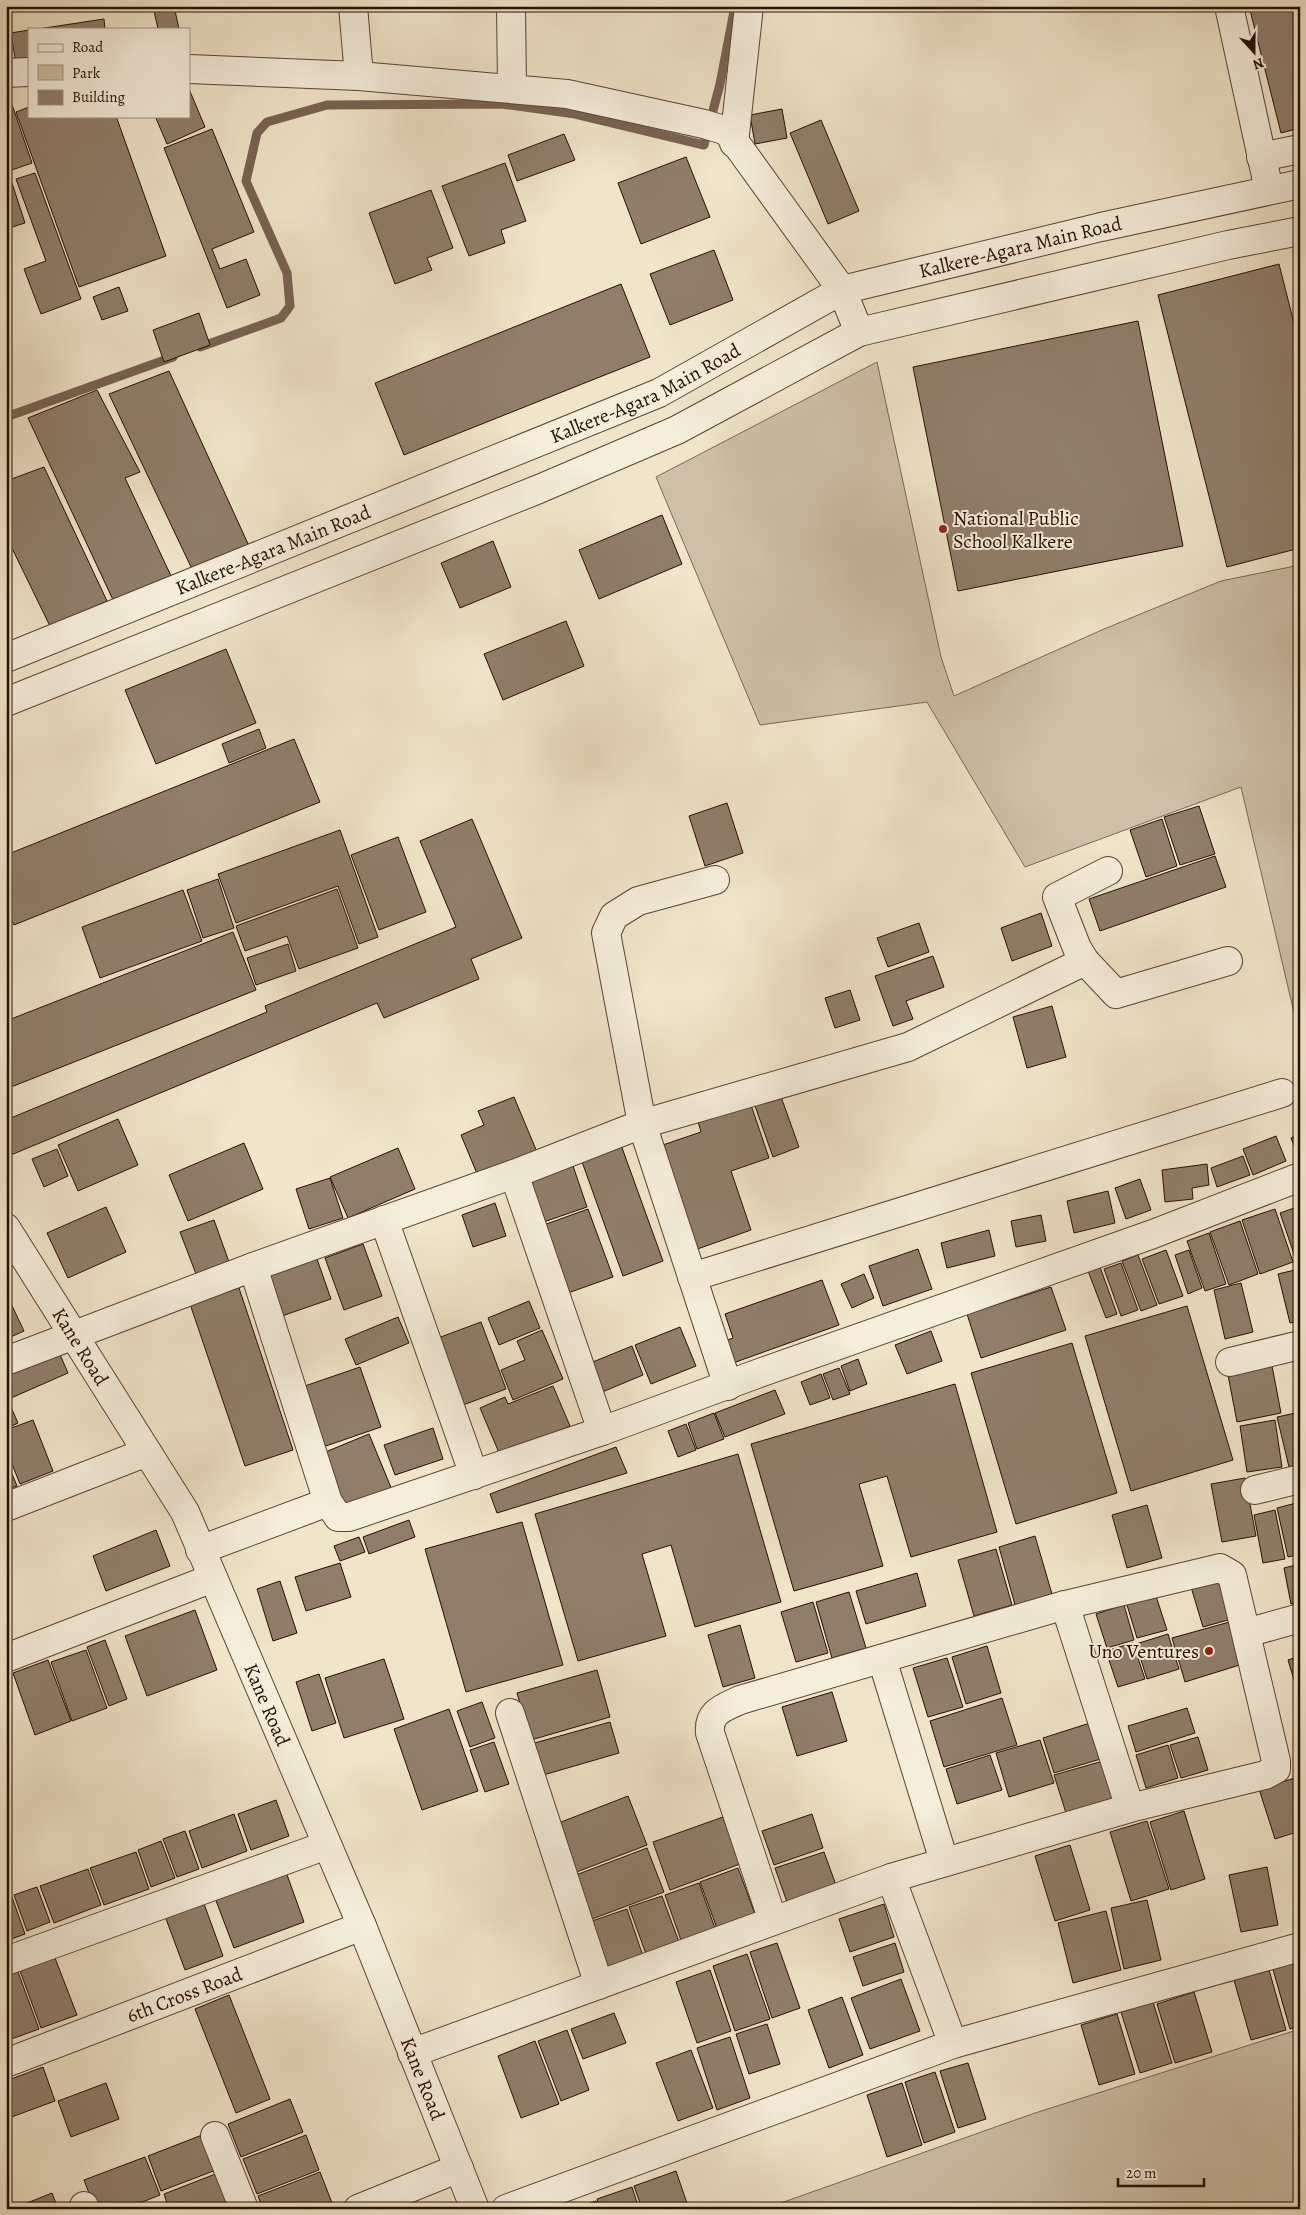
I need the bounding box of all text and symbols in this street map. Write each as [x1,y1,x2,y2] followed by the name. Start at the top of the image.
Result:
[28,28,190,118] legend
[1228,28,1278,78] north arrow
[72,37,104,57] text: Road
[1250,53,1267,74] text: N
[72,63,101,83] text: Park
[72,87,125,107] text: Building
[916,210,1124,285] street label: Kalkere-Agara Main Road
[546,337,746,450] street label: Kalkere-Agara Main Road
[172,498,375,602] street label: Kalkere-Agara Main Road
[953,505,1079,555] place label: National Public School Kalkere
[937,523,949,535] marker: National Public School Kalkere
[46,1303,115,1391] street label: Kane Road
[1088,1638,1199,1665] place label: Uno Ventures
[1203,1645,1215,1657] marker: Uno Ventures
[237,1659,296,1750] street label: Kane Road
[123,1960,246,2029] street label: 6th Cross Road
[394,2033,451,2124] street label: Kane Road
[1118,2155,1205,2187] scale bar
[1126,2163,1157,2183] text: 20 m

